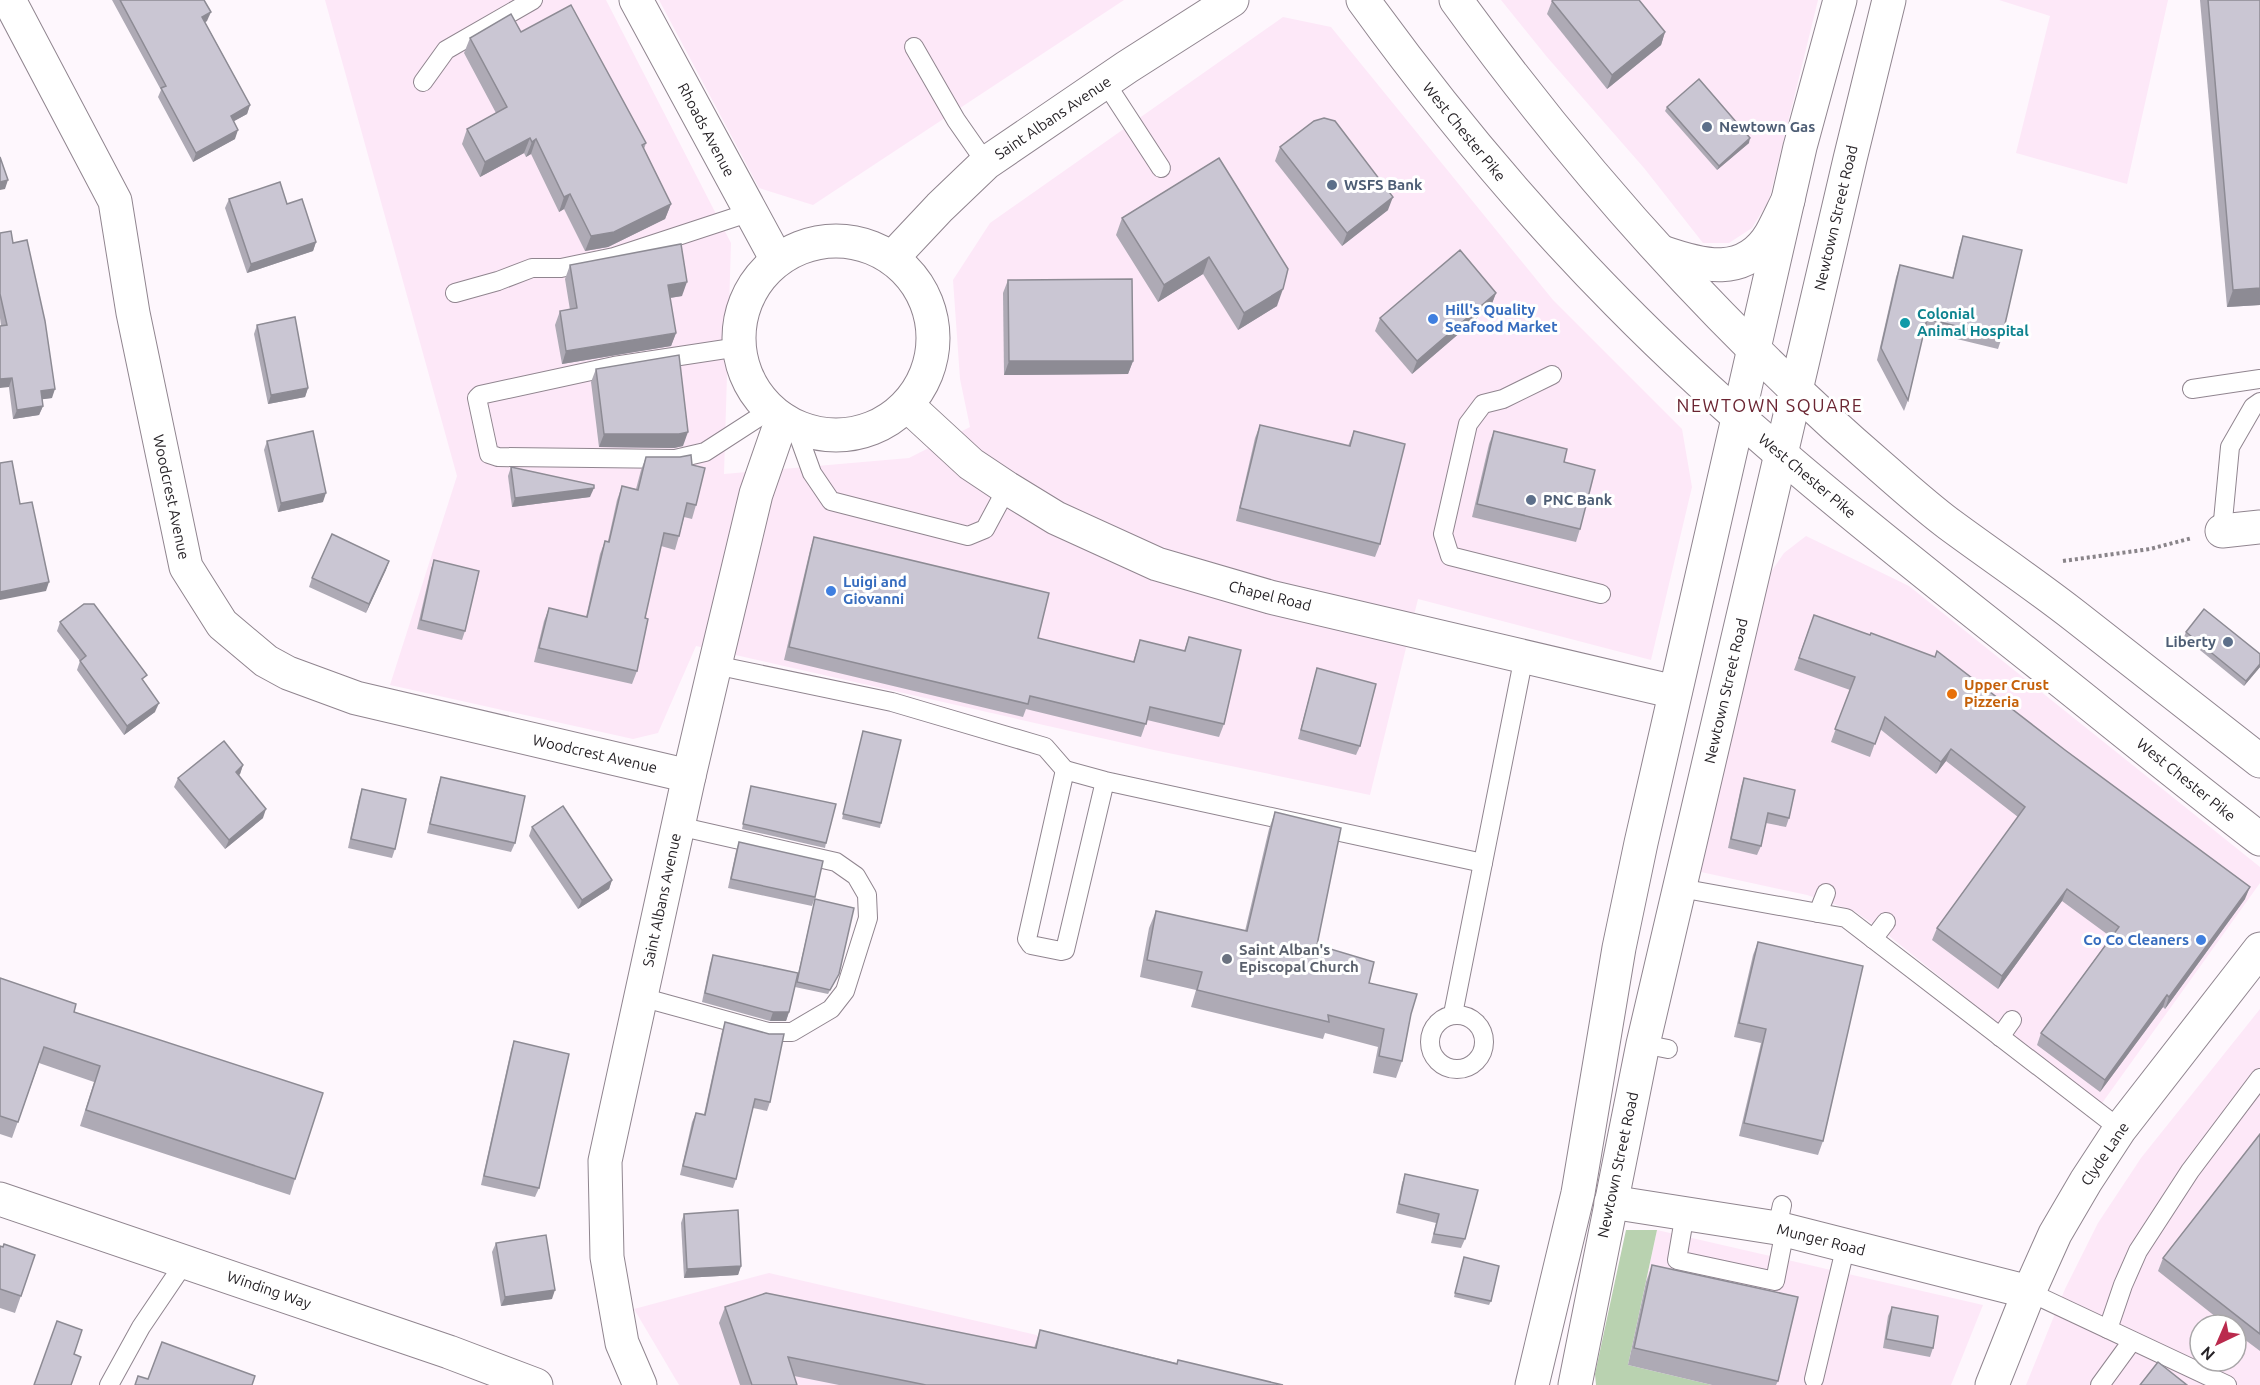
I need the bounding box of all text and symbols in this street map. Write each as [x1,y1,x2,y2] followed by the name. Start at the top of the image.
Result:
[991,72,1114,163] street label: Saint Albans Avenue
[1419,79,1509,184] street label: West Chester Pike
[675,80,738,180] street label: Rhoads Avenue
[1719,118,1815,135] place label: Newtown Gas
[1700,120,1714,134] marker: Newtown Gas
[1810,143,1861,292] street label: Newtown Street Road
[1344,176,1423,193] place label: WSFS Bank
[1325,178,1339,192] marker: WSFS Bank
[1445,301,1558,335] place label: Hill's Quality Seafood Market
[1917,305,2029,339] place label: Colonial Animal Hospital
[1426,312,1440,326] marker: Hill's Quality Seafood Market
[1898,316,1912,330] marker: Colonial Animal Hospital
[1677,395,1863,416] district label: NEWTOWN SQUARE
[1755,430,1859,521] street label: West Chester Pike
[150,433,193,561] street label: Woodcrest Avenue
[1543,491,1613,508] place label: PNC Bank
[1524,493,1538,507] marker: PNC Bank
[843,573,907,607] place label: Luigi and Giovanni
[1227,577,1313,614] street label: Chapel Road
[824,584,838,598] marker: Luigi and Giovanni
[1700,616,1751,765] street label: Newtown Street Road
[2165,633,2216,650] place label: Liberty
[2221,635,2235,649] marker: Liberty
[1964,676,2049,710] place label: Upper Crust Pizzeria
[1945,687,1959,701] marker: Upper Crust Pizzeria
[531,731,659,776] street label: Woodcrest Avenue
[2134,735,2239,825] street label: West Chester Pike
[639,831,684,968] street label: Saint Albans Avenue
[2083,931,2189,948] place label: Co Co Cleaners
[2194,933,2208,947] marker: Co Co Cleaners
[1239,941,1359,975] place label: Saint Alban's Episcopal Church
[1220,952,1234,966] marker: Saint Alban's Episcopal Church
[1594,1090,1641,1239] street label: Newtown Street Road
[2077,1119,2132,1189] street label: Clyde Lane
[1775,1220,1867,1259] street label: Munger Road
[225,1267,314,1312] street label: Winding Way
[2188,1313,2248,1373] north arrow
[2197,1343,2218,1364] text: N

